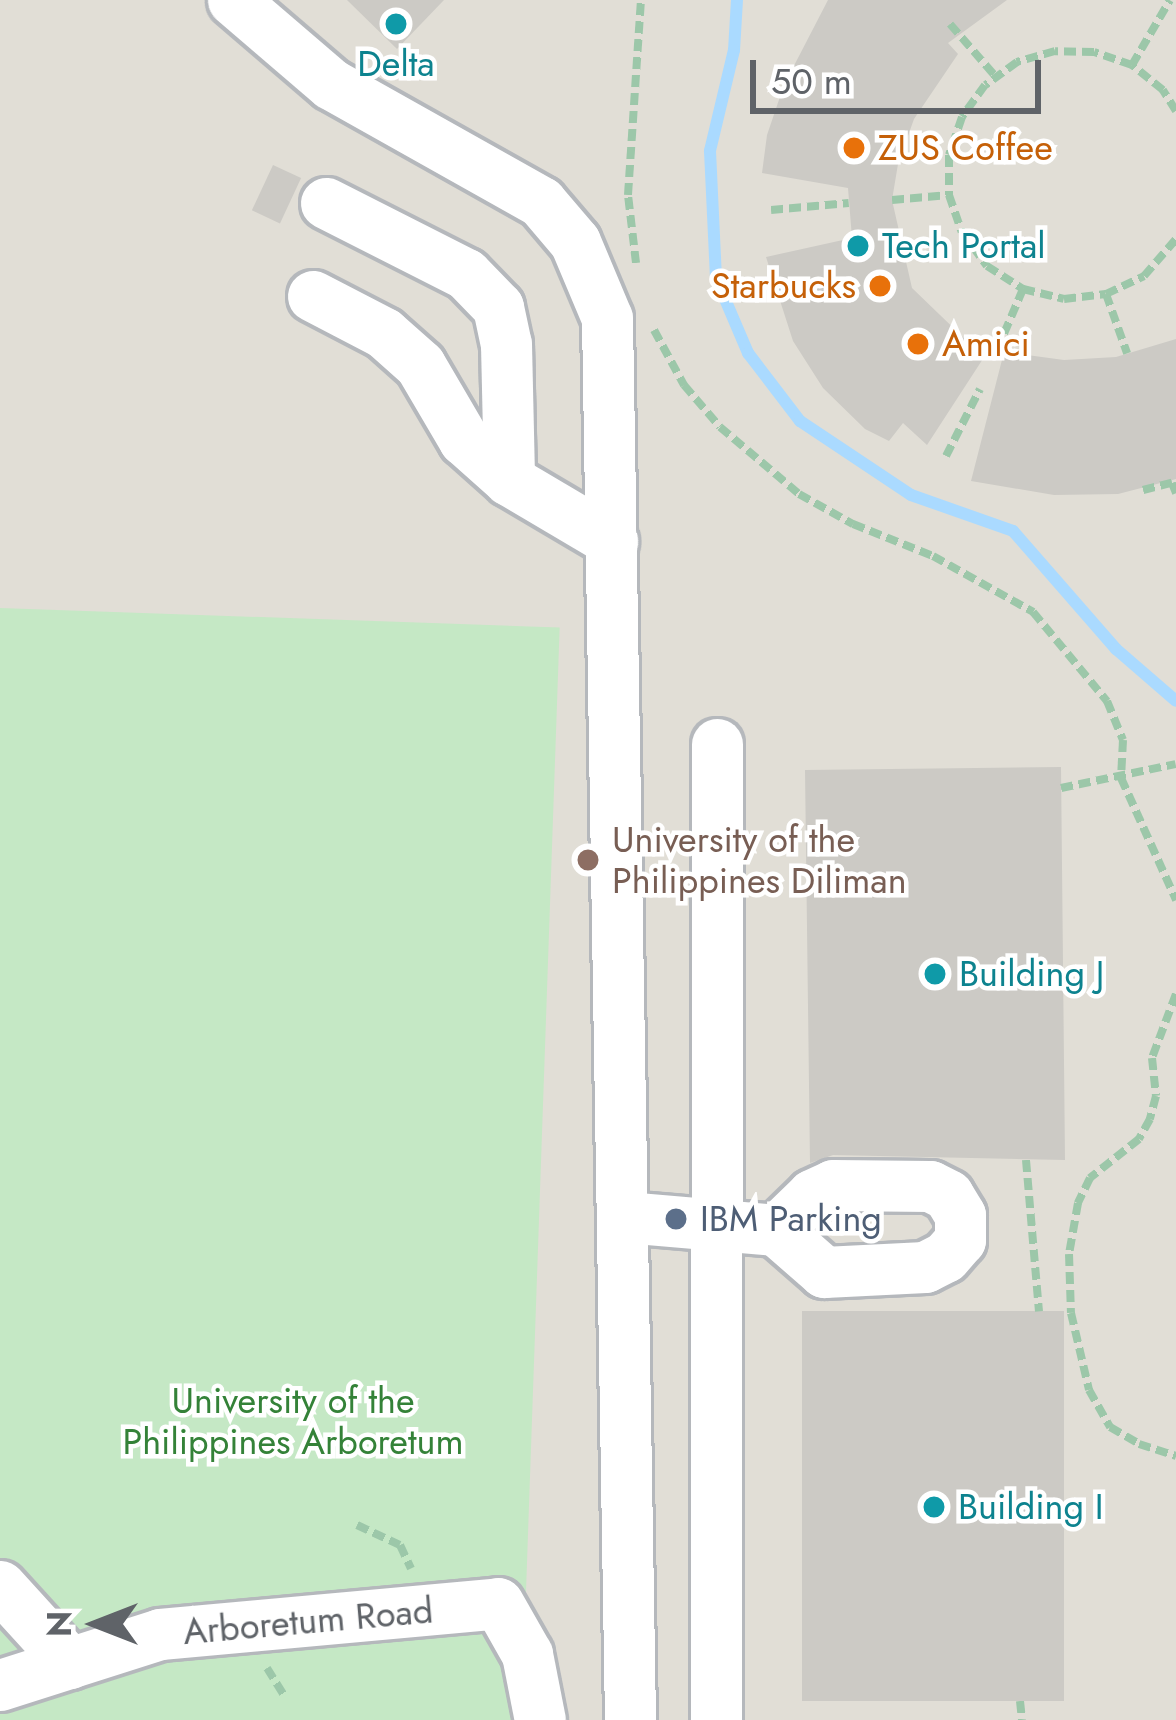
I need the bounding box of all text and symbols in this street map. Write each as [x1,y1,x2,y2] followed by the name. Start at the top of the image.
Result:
[383,11,409,37] marker: Delta
[756,36,1047,110] scale bar
[357,42,435,86] place label: Delta
[771,55,852,107] text: 50 m
[878,126,1053,170] place label: ZUS Coffee
[841,135,867,161] marker: ZUS Coffee
[882,224,1045,268] place label: Tech Portal
[845,233,871,259] marker: Tech Portal
[711,264,856,308] place label: Starbucks
[867,273,893,299] marker: Starbucks
[942,322,1030,366] place label: Amici
[905,331,931,357] marker: Amici
[612,817,907,902] place label: University of the Philippines Diliman
[575,847,601,873] marker: University of the Philippines Diliman
[959,952,1104,996] place label: Building J
[922,961,948,987] marker: Building J
[700,1197,882,1241] place label: IBM Parking
[663,1206,689,1232] marker: IBM Parking
[122,1378,464,1463] park label: University of the Philippines Arboretum
[958,1485,1104,1529] place label: Building I
[921,1494,947,1520] marker: Building I
[36,1564,156,1684] north arrow
[181,1589,435,1653] street label: Arboretum Road
[36,1611,83,1637] text: N

